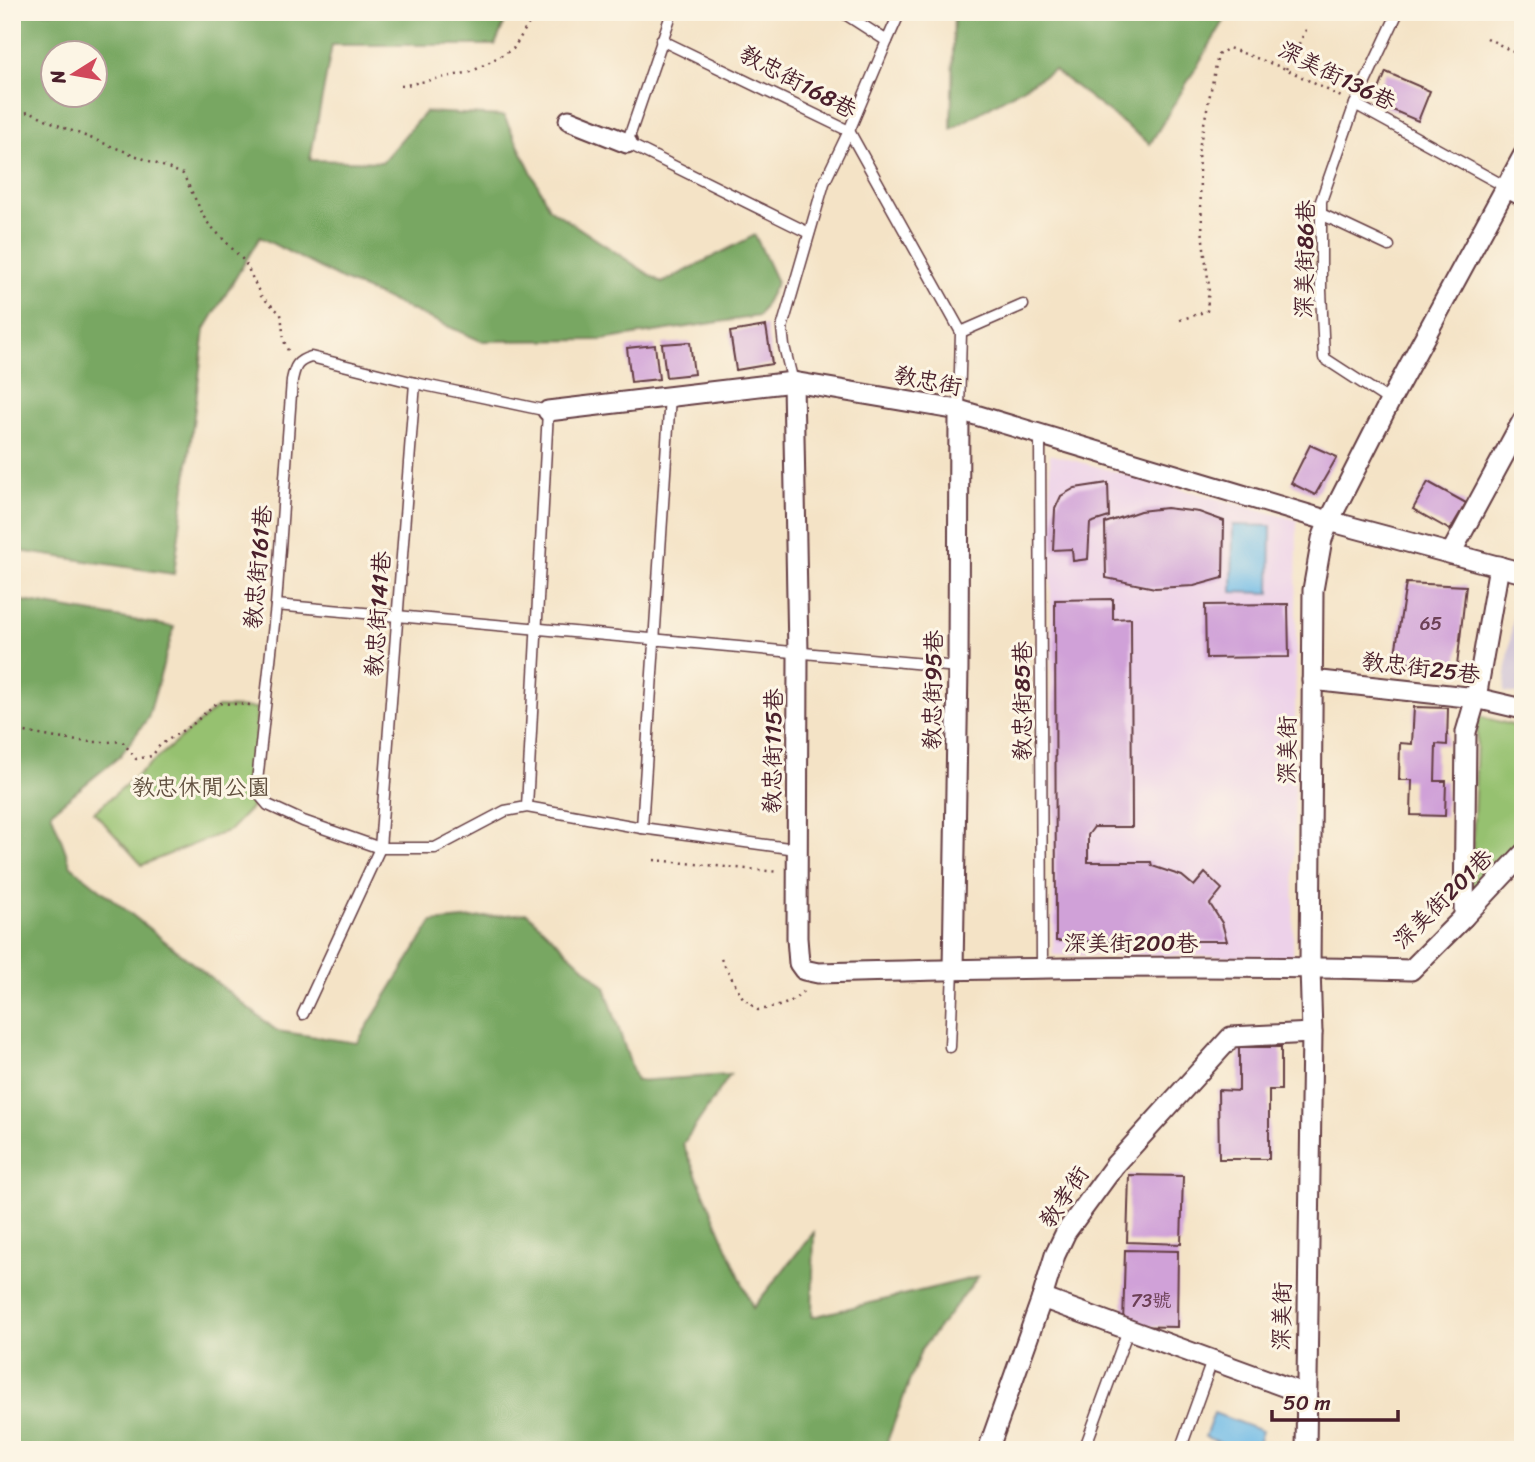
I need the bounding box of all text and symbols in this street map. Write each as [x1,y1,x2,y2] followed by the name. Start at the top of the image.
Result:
[1271,30,1404,123] street label: 深美街136巷
[732,34,865,131] street label: 教忠街168巷
[38,38,108,108] north arrow
[40,67,75,88] text: N
[1283,198,1327,319] street label: 深美街86巷
[890,354,966,408] street label: 教忠街
[232,502,284,631] street label: 教忠街161巷
[353,549,403,678] street label: 教忠街141巷
[1420,607,1443,640] house number: 65
[911,629,955,750] street label: 教忠街95巷
[1002,640,1043,761] street label: 教忠街85巷
[1359,640,1484,696] street label: 教忠街25巷
[751,687,795,814] street label: 教忠街115巷
[1267,716,1308,785] street label: 深美街
[132,767,270,808] park label: 教忠休閒公園
[1383,838,1504,959] street label: 深美街201巷
[1064,923,1199,964] street label: 深美街200巷
[1028,1157,1100,1237] street label: 教孝街
[1261,1281,1303,1351] street label: 深美街
[1131,1284,1171,1317] house number: 73號
[1272,1378,1398,1422] scale bar
[1283,1384,1331,1422] text: 50 m

